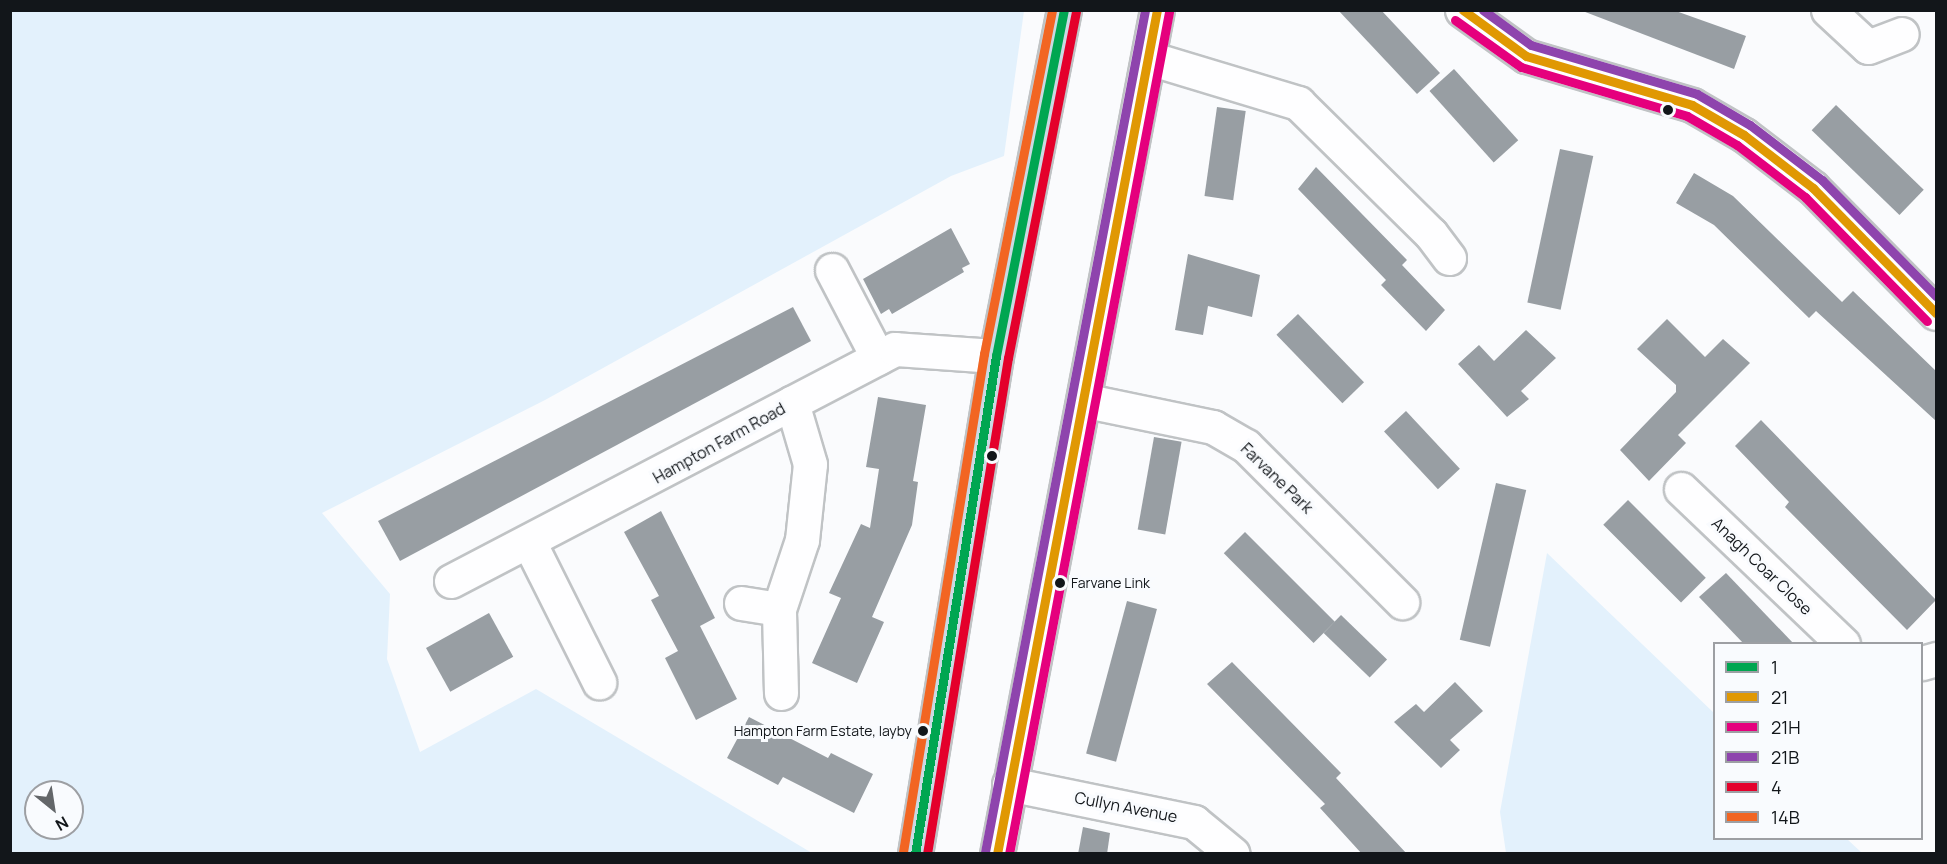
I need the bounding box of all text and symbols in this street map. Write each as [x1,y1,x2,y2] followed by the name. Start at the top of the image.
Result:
[1662,104,1674,116] unlabelled marker
[650,399,788,487] street label: Hampton Farm Road
[1237,439,1317,517] street label: Farvane Park
[986,450,998,462] unlabelled marker
[1708,513,1816,619] street label: Anagh Coar Close
[1071,575,1150,591] place label: Farvane Link
[1054,577,1066,589] marker: Farvane Link
[1713,642,1923,840] legend
[1771,655,1778,679] text: 1
[1771,685,1788,709] text: 21
[1771,715,1801,739] text: 21H
[734,723,912,739] place label: Hampton Farm Estate, layby
[917,725,929,737] marker: Hampton Farm Estate, layby
[1771,745,1799,769] text: 21B
[1771,775,1782,799] text: 4
[24,780,84,840] north arrow
[1073,788,1179,826] street label: Cullyn Avenue
[1771,805,1800,829] text: 14B
[52,811,72,836] text: N

